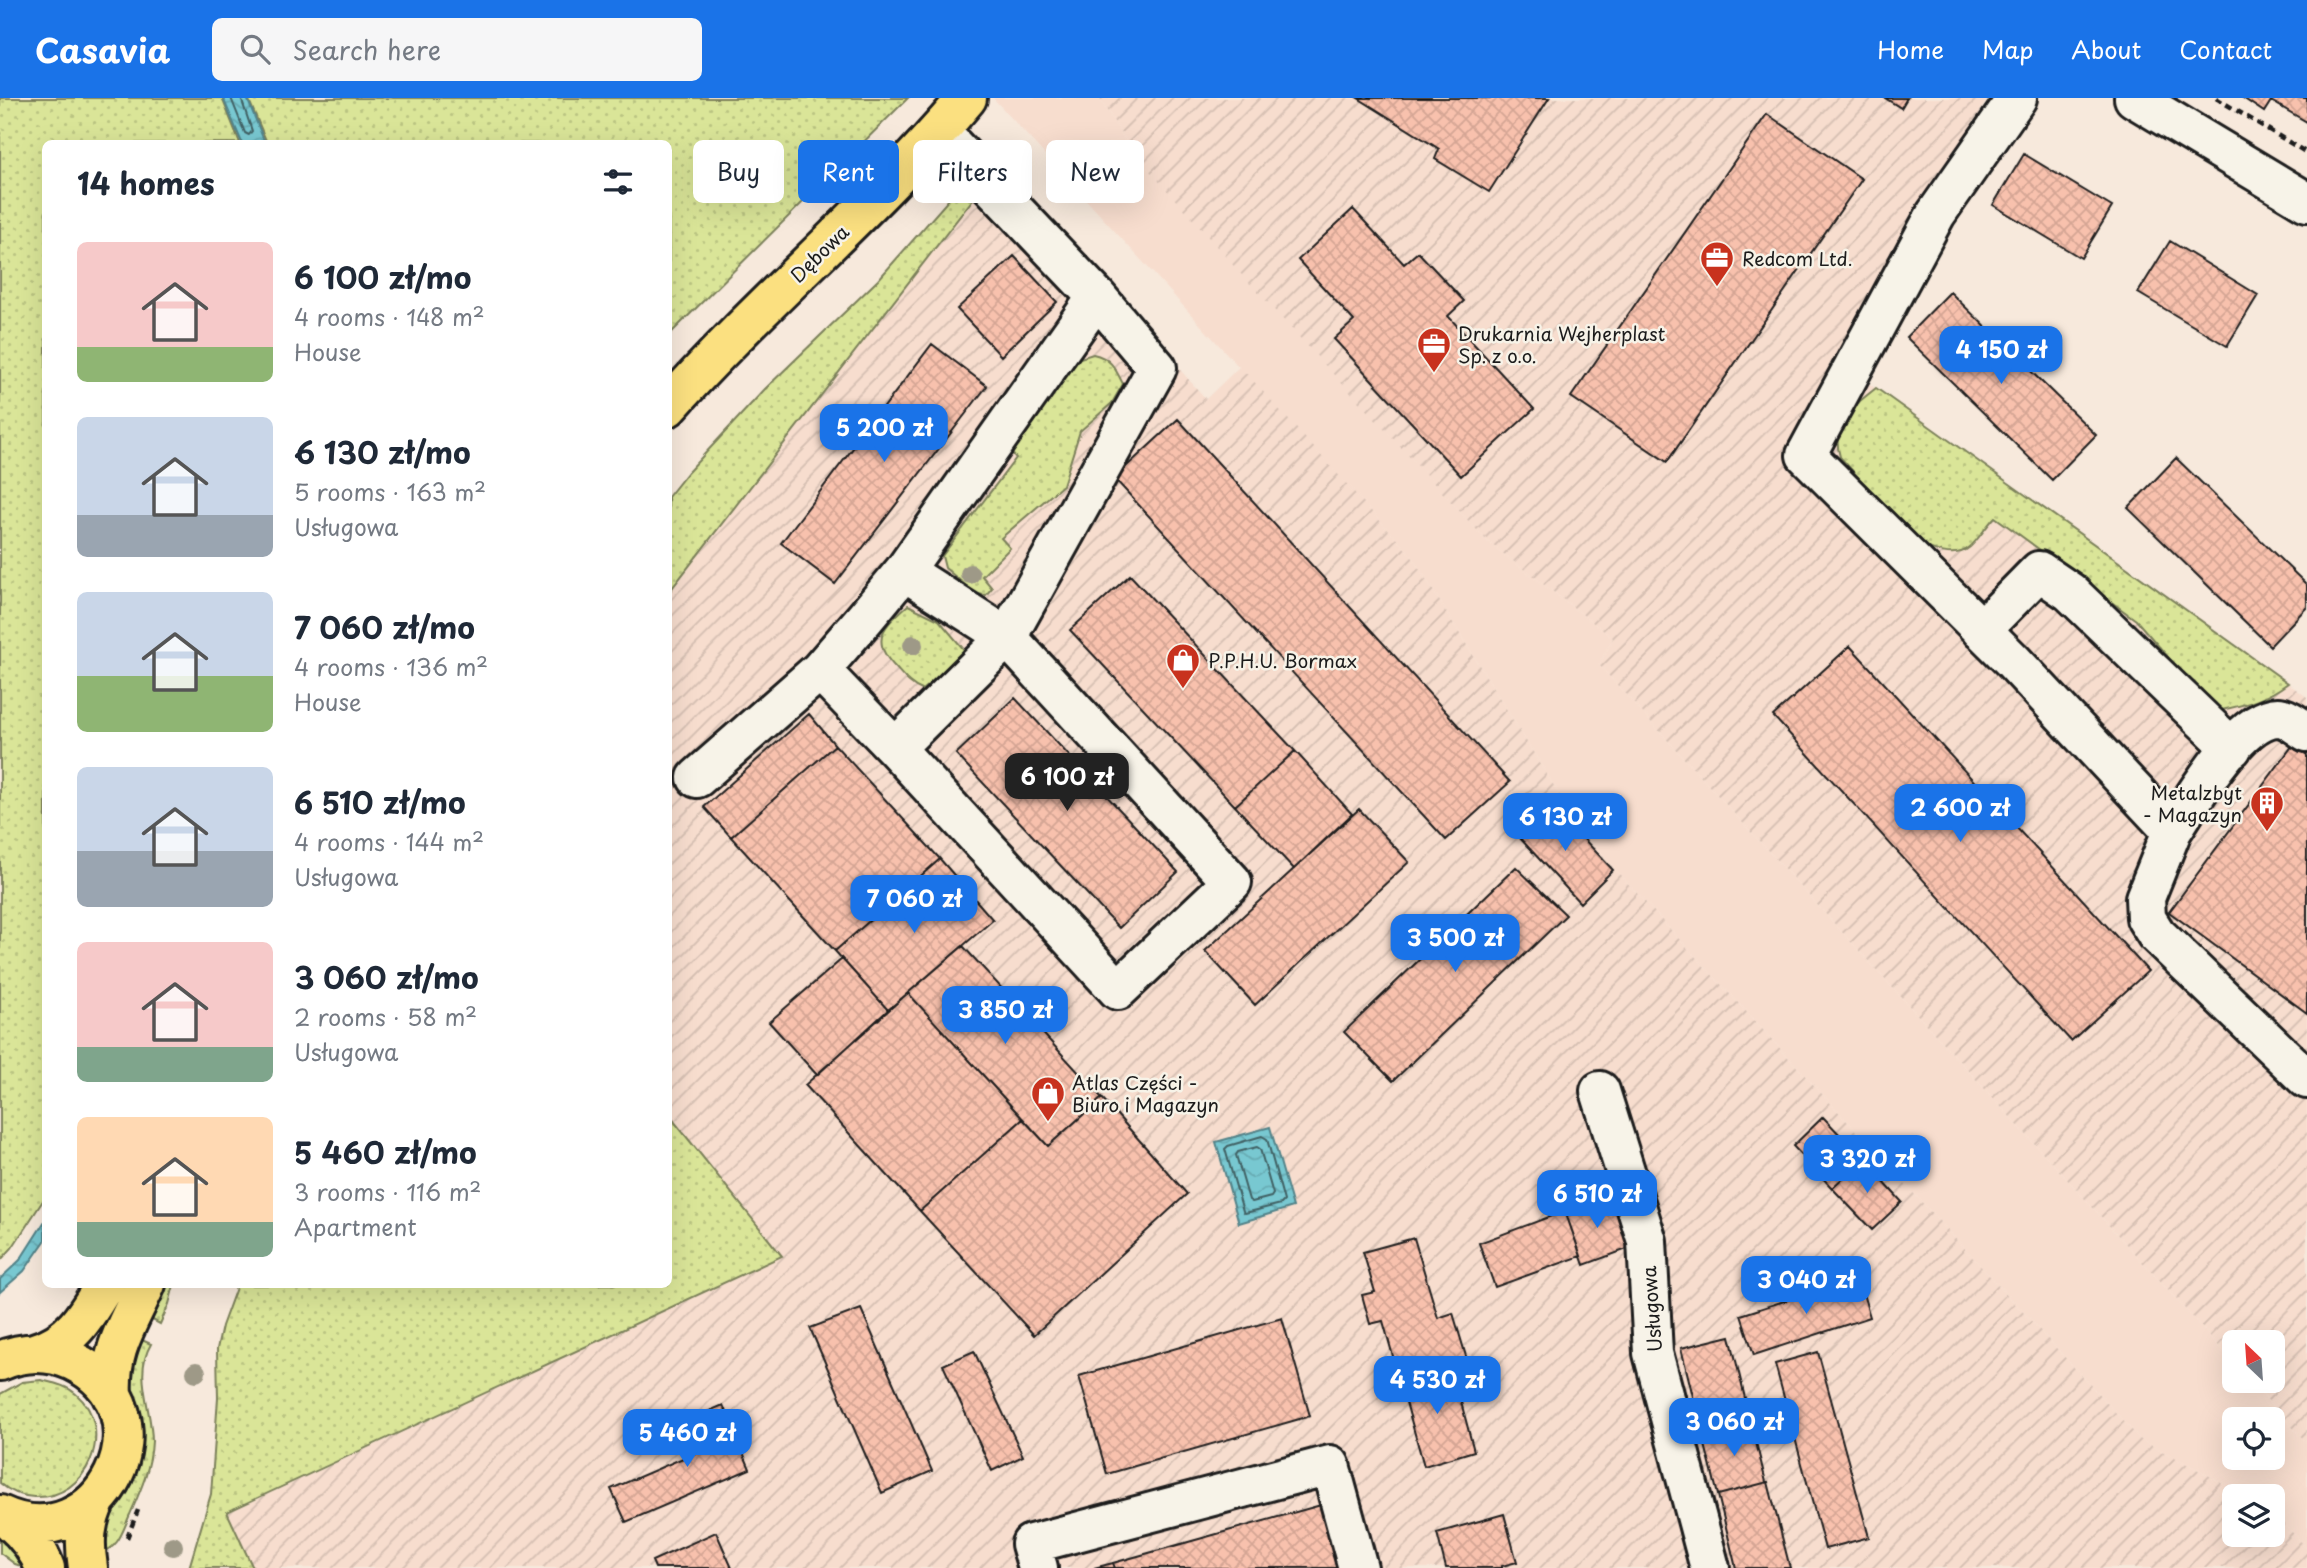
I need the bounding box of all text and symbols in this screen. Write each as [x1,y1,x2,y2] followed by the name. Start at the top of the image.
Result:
[212,18,702,81] search box
[35,24,170,74] text: Casavia
[236,30,274,68] icon: search
[292,30,441,69] text: Search here
[1877,31,1944,67] text: Home
[1982,31,2033,67] text: Map
[2071,31,2141,67] text: About
[2179,31,2272,67] text: Contact
[693,140,784,203] chip: Buy
[798,140,899,203] chip: Rent
[913,140,1032,203] chip: Filters
[1046,140,1144,203] chip: New
[77,160,215,205] text: 14 homes
[599,163,637,201] icon: filters
[783,218,855,288] street label: Dębowa
[1698,239,1736,288] office icon: Redcom Ltd.
[1742,244,1853,272] place label: Redcom Ltd.
[294,254,471,299] text: 6 100 zł/mo
[133,270,217,354] icon: home
[294,299,485,334] text: 4 rooms · 148 m²
[1458,319,1666,369] place label: Drukarnia Wejherplast Sp. z o.o.
[1415,325,1453,374] office icon: Drukarnia Wejherplast Sp. z o.o.
[1929,327,2073,386] pin: 4 150 zł
[1955,331,2047,366] text: 4 150 zł
[294,334,361,369] text: House
[812,404,956,464] pin: 5 200 zł
[836,409,932,444] text: 5 200 zł
[294,429,471,474] text: 6 130 zł/mo
[133,445,217,529] icon: home
[294,474,486,509] text: 5 rooms · 163 m²
[294,509,398,544] text: Usługowa
[294,604,475,649] text: 7 060 zł/mo
[133,620,217,704] icon: home
[1164,641,1202,690] shop icon: P.P.H.U. Bormax
[1208,646,1357,674] place label: P.P.H.U. Bormax
[294,649,488,684] text: 4 rooms · 136 m²
[294,684,361,719] text: House
[995,754,1139,813] pin: 6 100 zł
[1021,758,1113,793] text: 6 100 zł
[2143,778,2242,828] place label: Metalzbyt - Magazyn
[294,779,466,824] text: 6 510 zł/mo
[1888,784,2032,844] pin: 2 600 zł
[2248,784,2286,833] building icon: Metalzbyt - Magazyn
[1910,789,2010,824] text: 2 600 zł
[1493,794,1637,853] pin: 6 130 zł
[133,795,217,879] icon: home
[1519,798,1611,833] text: 6 130 zł
[294,824,484,859] text: 4 rooms · 144 m²
[294,859,398,894] text: Usługowa
[842,876,986,935] pin: 7 060 zł
[866,880,962,915] text: 7 060 zł
[1383,914,1527,974] pin: 3 500 zł
[1407,919,1503,954] text: 3 500 zł
[294,954,479,999] text: 3 060 zł/mo
[133,970,217,1054] icon: home
[933,986,1077,1046] pin: 3 850 zł
[958,991,1052,1026] text: 3 850 zł
[294,999,477,1034] text: 2 rooms · 58 m²
[294,1034,398,1069] text: Usługowa
[1072,1068,1219,1118] place label: Atlas Części - Biuro i Magazyn
[1029,1074,1067,1123] shop icon: Atlas Części - Biuro i Magazyn
[294,1129,477,1174] text: 5 460 zł/mo
[1795,1136,1939,1195] pin: 3 320 zł
[1819,1140,1915,1175] text: 3 320 zł
[133,1145,217,1229] icon: home
[1525,1170,1669,1230] pin: 6 510 zł
[294,1174,481,1209] text: 3 rooms · 116 m²
[1553,1175,1641,1210] text: 6 510 zł
[294,1209,417,1244] text: Apartment
[1734,1256,1878,1316] pin: 3 040 zł
[1757,1261,1855,1296] text: 3 040 zł
[1634,1265,1668,1353] street label: Usługowa
[2222,1330,2286,1393] north arrow
[2222,1330,2285,1547] map controls
[1365,1356,1509,1416] pin: 4 530 zł
[1390,1361,1484,1396] text: 4 530 zł
[1662,1398,1806,1458] pin: 3 060 zł
[1685,1403,1783,1438] text: 3 060 zł
[2222,1407,2285,1470] button: locate
[615,1410,759,1469] pin: 5 460 zł
[639,1414,735,1449] text: 5 460 zł
[2222,1484,2285,1547] button: layers

